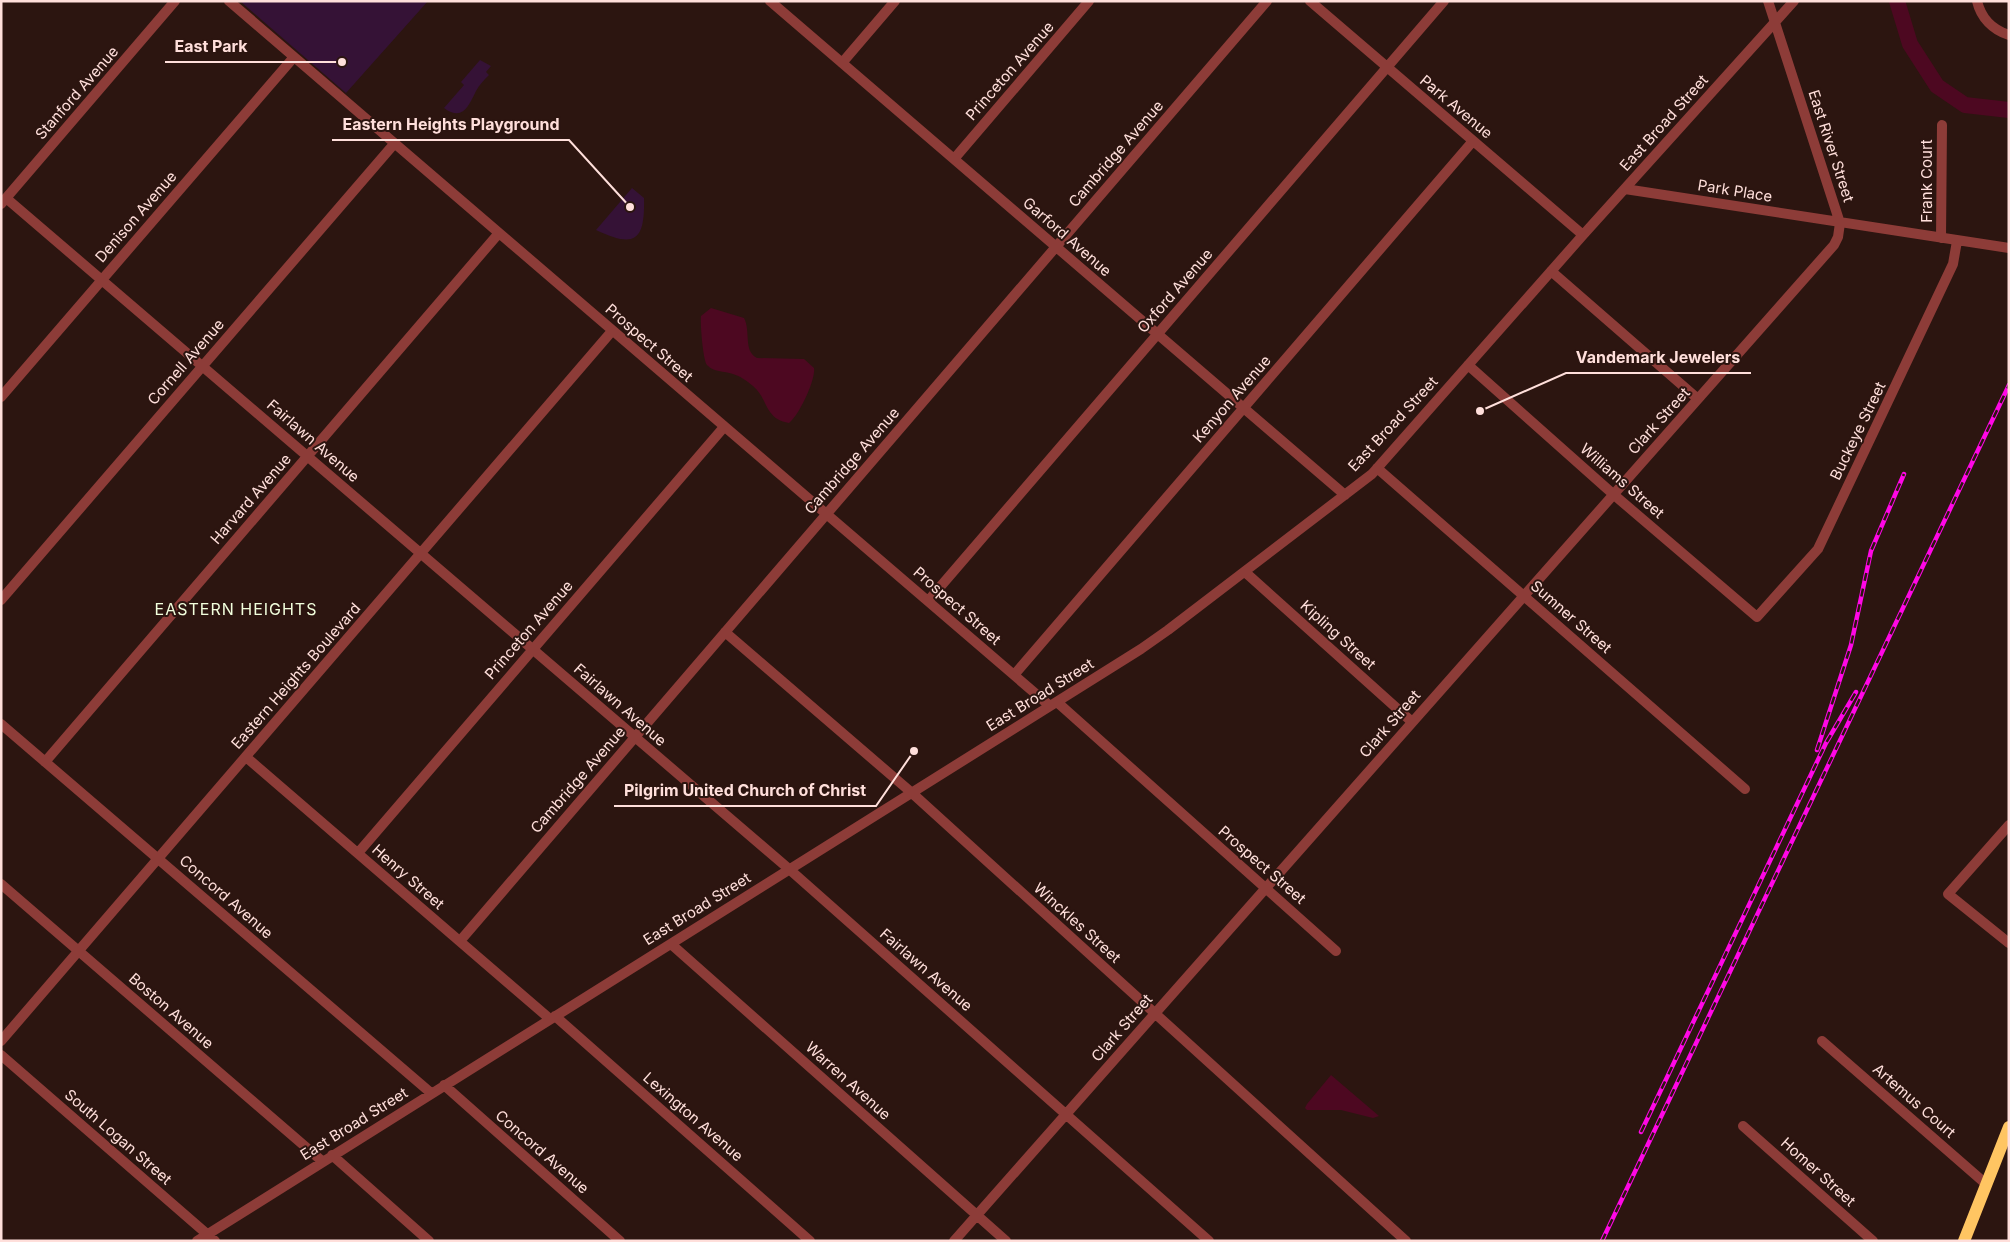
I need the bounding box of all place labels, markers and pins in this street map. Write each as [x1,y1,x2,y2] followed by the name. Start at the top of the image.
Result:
[165,31,258,62] callout: East Park
[332,109,569,140] callout: Eastern Heights Playground
[1566,342,1751,373] callout: Vandemark Jewelers
[614,775,876,806] callout: Pilgrim United Church of Christ

